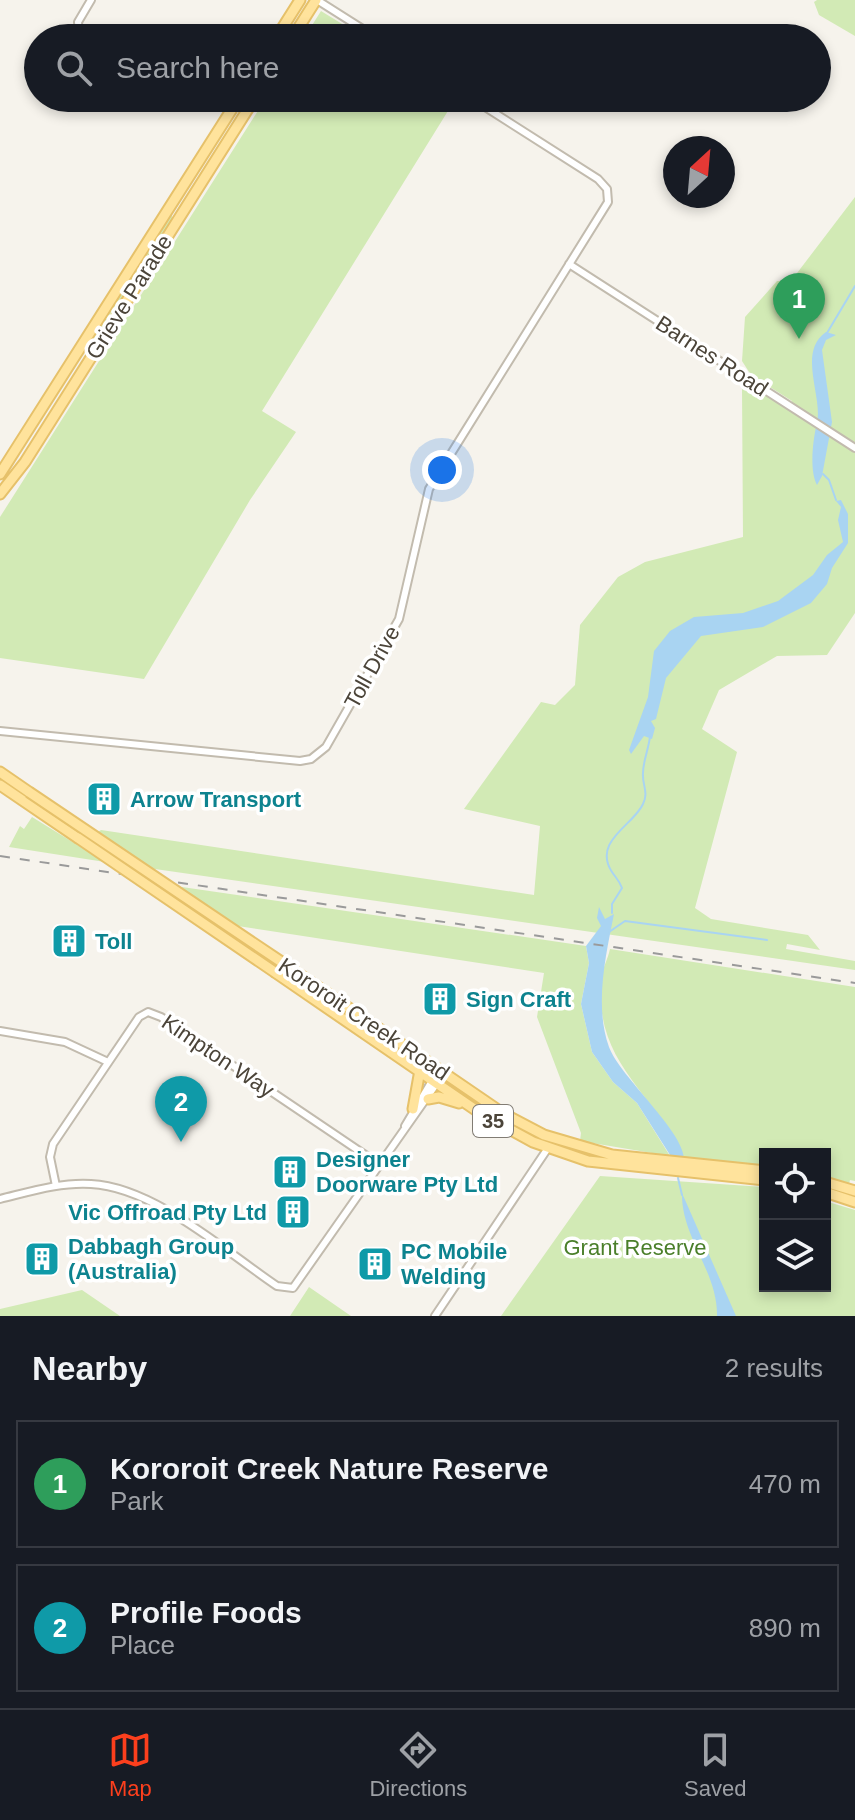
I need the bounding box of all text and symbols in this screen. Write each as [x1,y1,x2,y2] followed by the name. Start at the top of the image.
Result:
[24,24,831,112] search box
[52,46,96,90] icon: search
[116,51,279,84] text: Search here
[663,136,735,208] north arrow
[81,230,177,364] street label: Grieve Parade
[773,273,825,339] pin: 1
[651,311,773,401] street label: Barnes Road
[422,450,462,490] your location
[339,621,405,713] street label: Toll Drive
[85,780,123,818] building icon: Arrow Transport
[130,787,302,812] place label: Arrow Transport
[50,922,88,960] building icon: Toll
[95,929,132,954] place label: Toll
[274,953,454,1085] street label: Kororoit Creek Road
[421,980,459,1018] building icon: Sign Craft
[466,987,572,1012] place label: Sign Craft
[157,1009,279,1103] street label: Kimpton Way
[155,1076,207,1142] pin: 2
[473,1105,513,1137] road number: 35
[316,1147,498,1197] place label: Designer Doorware Pty Ltd
[759,1148,831,1292] map controls
[759,1148,831,1220] button: locate
[271,1153,309,1191] building icon: Designer Doorware Pty Ltd
[274,1193,312,1231] building icon: Vic Offroad Pty Ltd
[68,1200,267,1225] place label: Vic Offroad Pty Ltd
[759,1220,831,1292] button: layers
[68,1234,234,1284] place label: Dabbagh Group (Australia)
[563,1235,707,1260] park label: Grant Reserve
[401,1239,507,1289] place label: PC Mobile Welding
[23,1240,61,1278] building icon: Dabbagh Group (Australia)
[356,1245,394,1283] building icon: PC Mobile Welding
[32,1349,147,1387] text: Nearby
[725,1353,823,1383] text: 2 results
[110,1452,549,1485] text: Kororoit Creek Nature Reserve
[53,1469,67,1499] text: 1
[749,1469,821,1499] text: 470 m
[110,1486,163,1516] text: Park
[110,1596,302,1629] text: Profile Foods
[53,1613,67,1643] text: 2
[749,1613,821,1643] text: 890 m
[110,1630,175,1660] text: Place
[108,1728,152,1802] tab: Map
[369,1728,467,1802] tab: Directions
[684,1728,747,1802] tab: Saved

